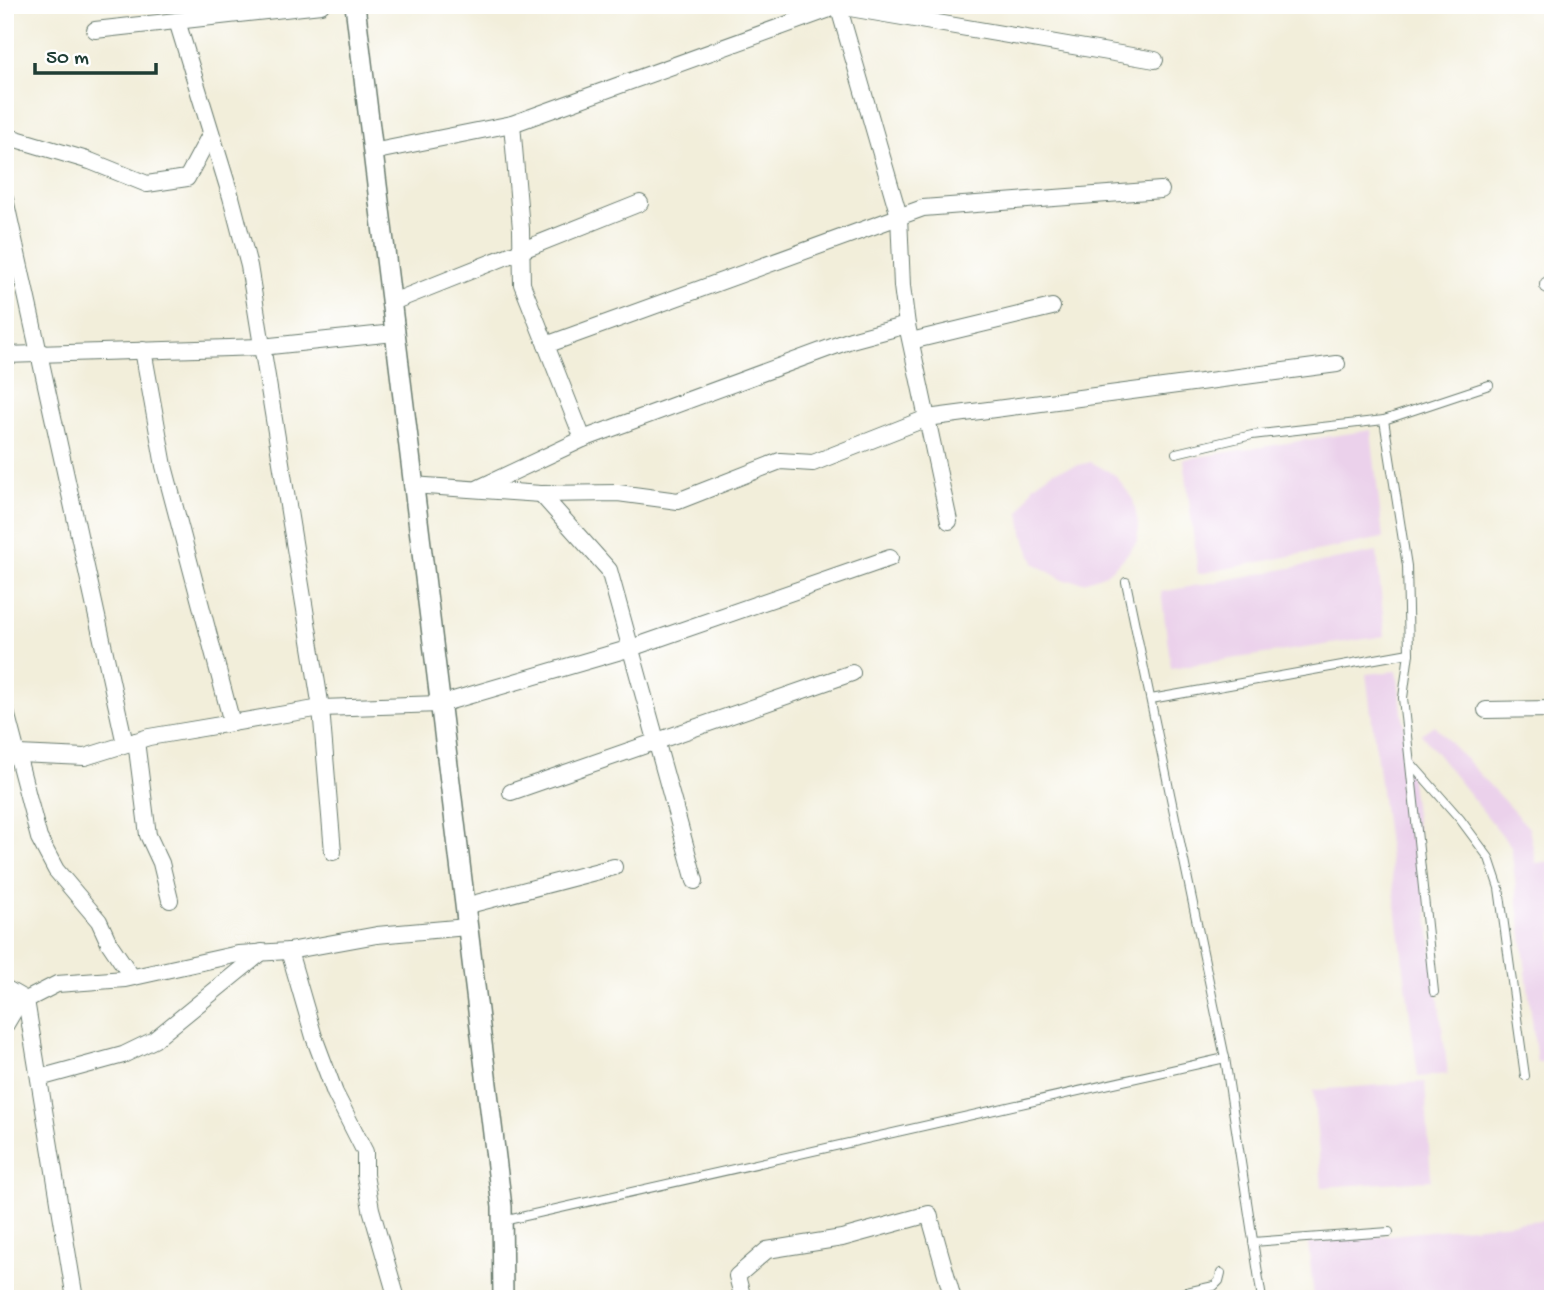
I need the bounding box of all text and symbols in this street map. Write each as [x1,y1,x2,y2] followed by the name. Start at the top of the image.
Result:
[35,32,156,76] scale bar
[46,47,89,72] text: 50 m

